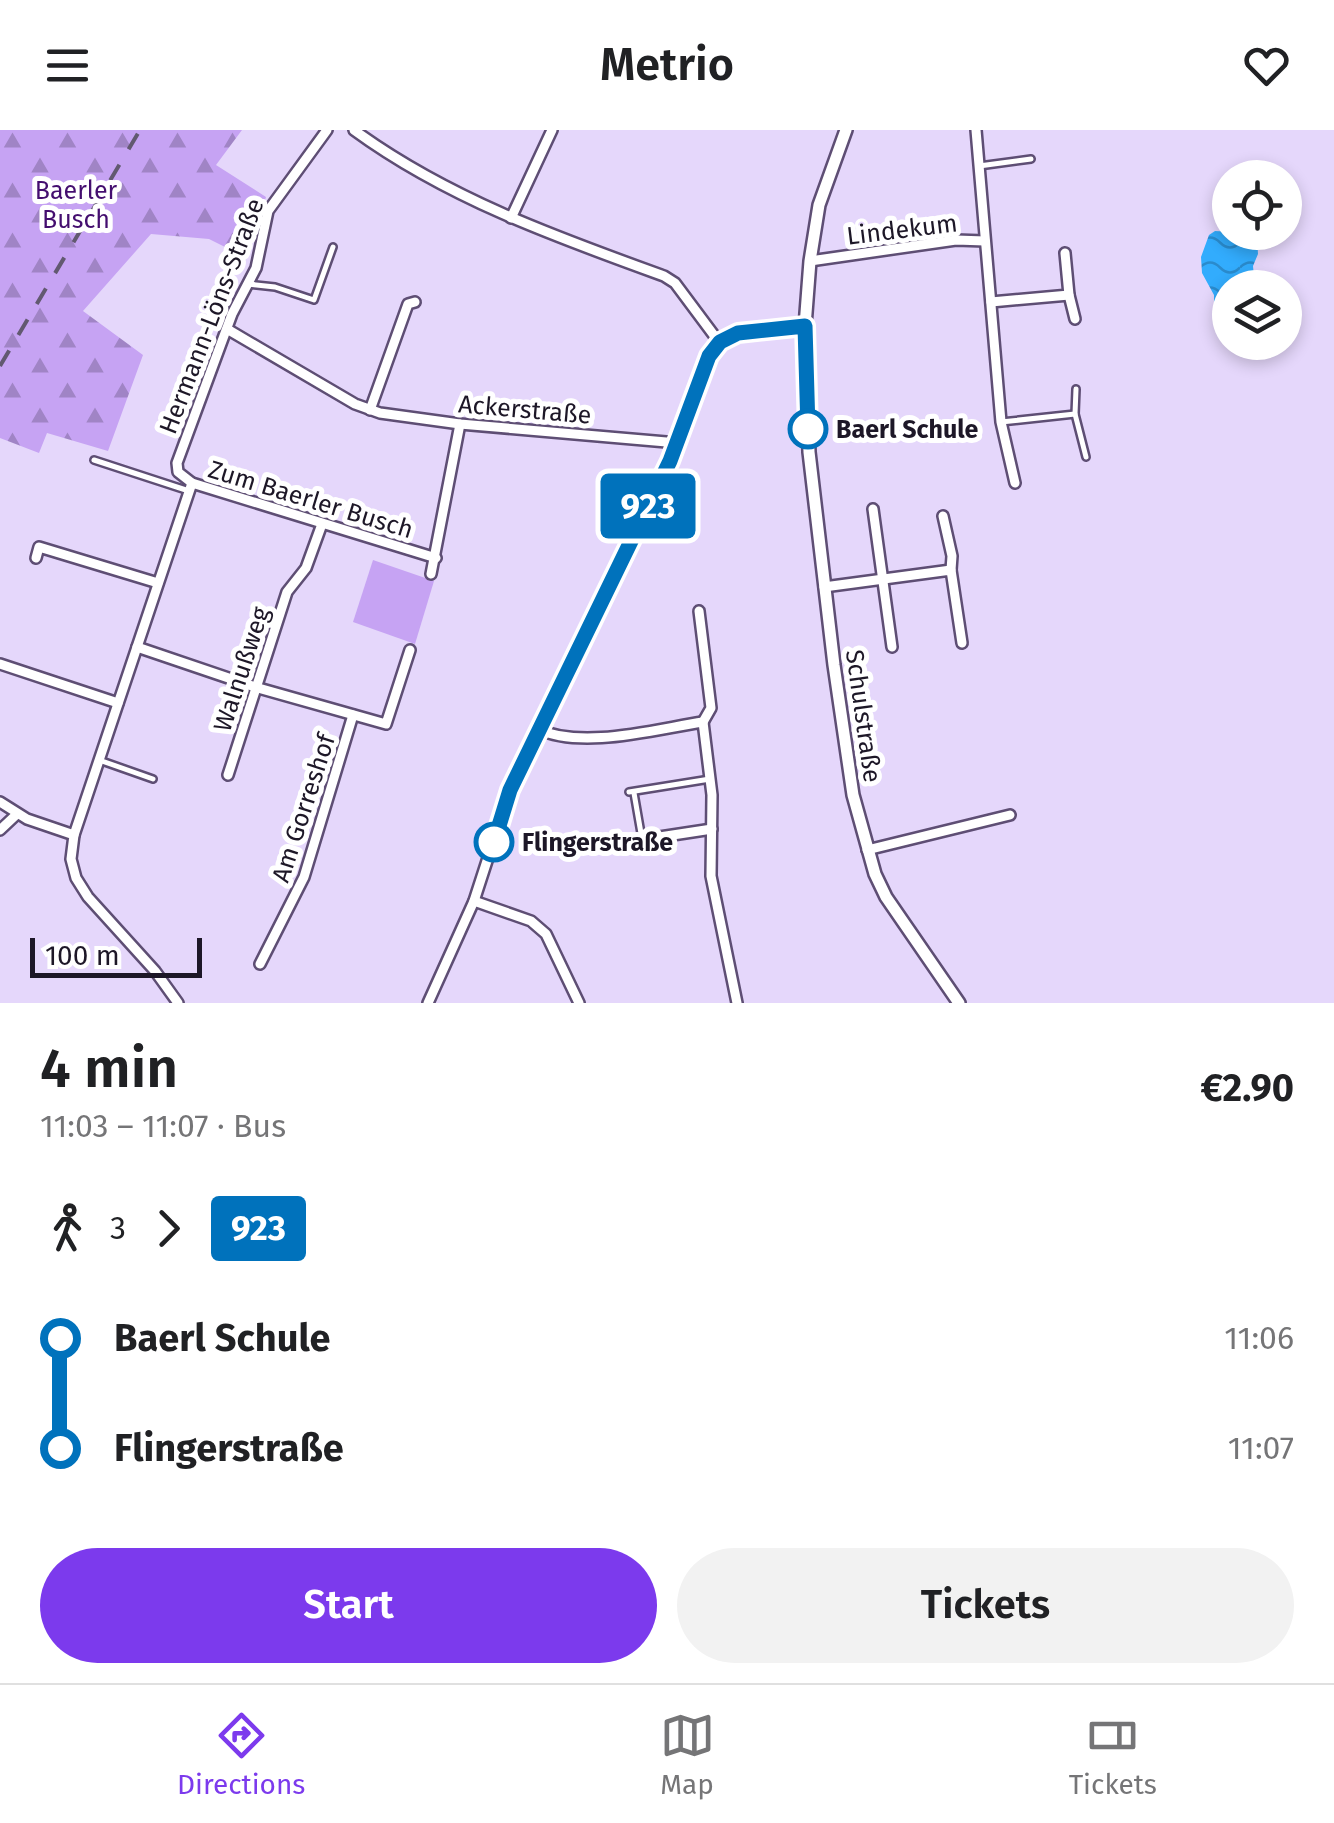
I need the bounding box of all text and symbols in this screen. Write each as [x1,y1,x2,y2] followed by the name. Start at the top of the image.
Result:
[40,38,95,93] icon: menu
[600,38,734,92] text: Metrio
[1239,38,1294,93] icon: heart
[1212,160,1302,360] map controls
[1212,160,1302,250] button: locate
[35,176,118,235] park label: Baerler Busch
[153,194,271,438] street label: Hermann-Löns-Straße
[845,208,959,252] street label: Lindekum
[1212,270,1302,360] button: layers
[457,389,593,431] street label: Ackerstraße
[789,410,827,448] marker: Baerl Schule
[836,415,979,445] place label: Baerl Schule
[205,455,417,545] street label: Zum Baerler Busch
[590,474,706,538] line badge: 923
[621,485,676,527] text: 923
[208,603,276,735] street label: Walnußweg
[839,648,887,784] street label: Schulstraße
[266,729,343,886] street label: Am Gorreshof
[475,823,513,861] marker: Flingerstraße
[522,828,673,858] place label: Flingerstraße
[30,933,202,978] scale bar
[45,939,120,972] text: 100 m
[40,1036,178,1102] text: 4 min
[1200,1065,1294,1111] text: €2.90
[40,1107,286,1145] text: 11:03 – 11:07 · Bus
[40,1201,95,1256] icon: walk
[141,1201,196,1256] icon: forward
[231,1207,286,1249] text: 923
[110,1209,126,1247] text: 3
[114,1315,330,1361] text: Baerl Schule
[1224,1319,1294,1357] text: 11:06
[114,1425,344,1471] text: Flingerstraße
[1228,1429,1294,1467] text: 11:07
[40,1548,657,1663] button: Start
[677,1548,1294,1663] button: Tickets
[177,1708,305,1801] tab: Directions
[660,1708,715,1801] tab: Map
[1069,1708,1157,1801] tab: Tickets

